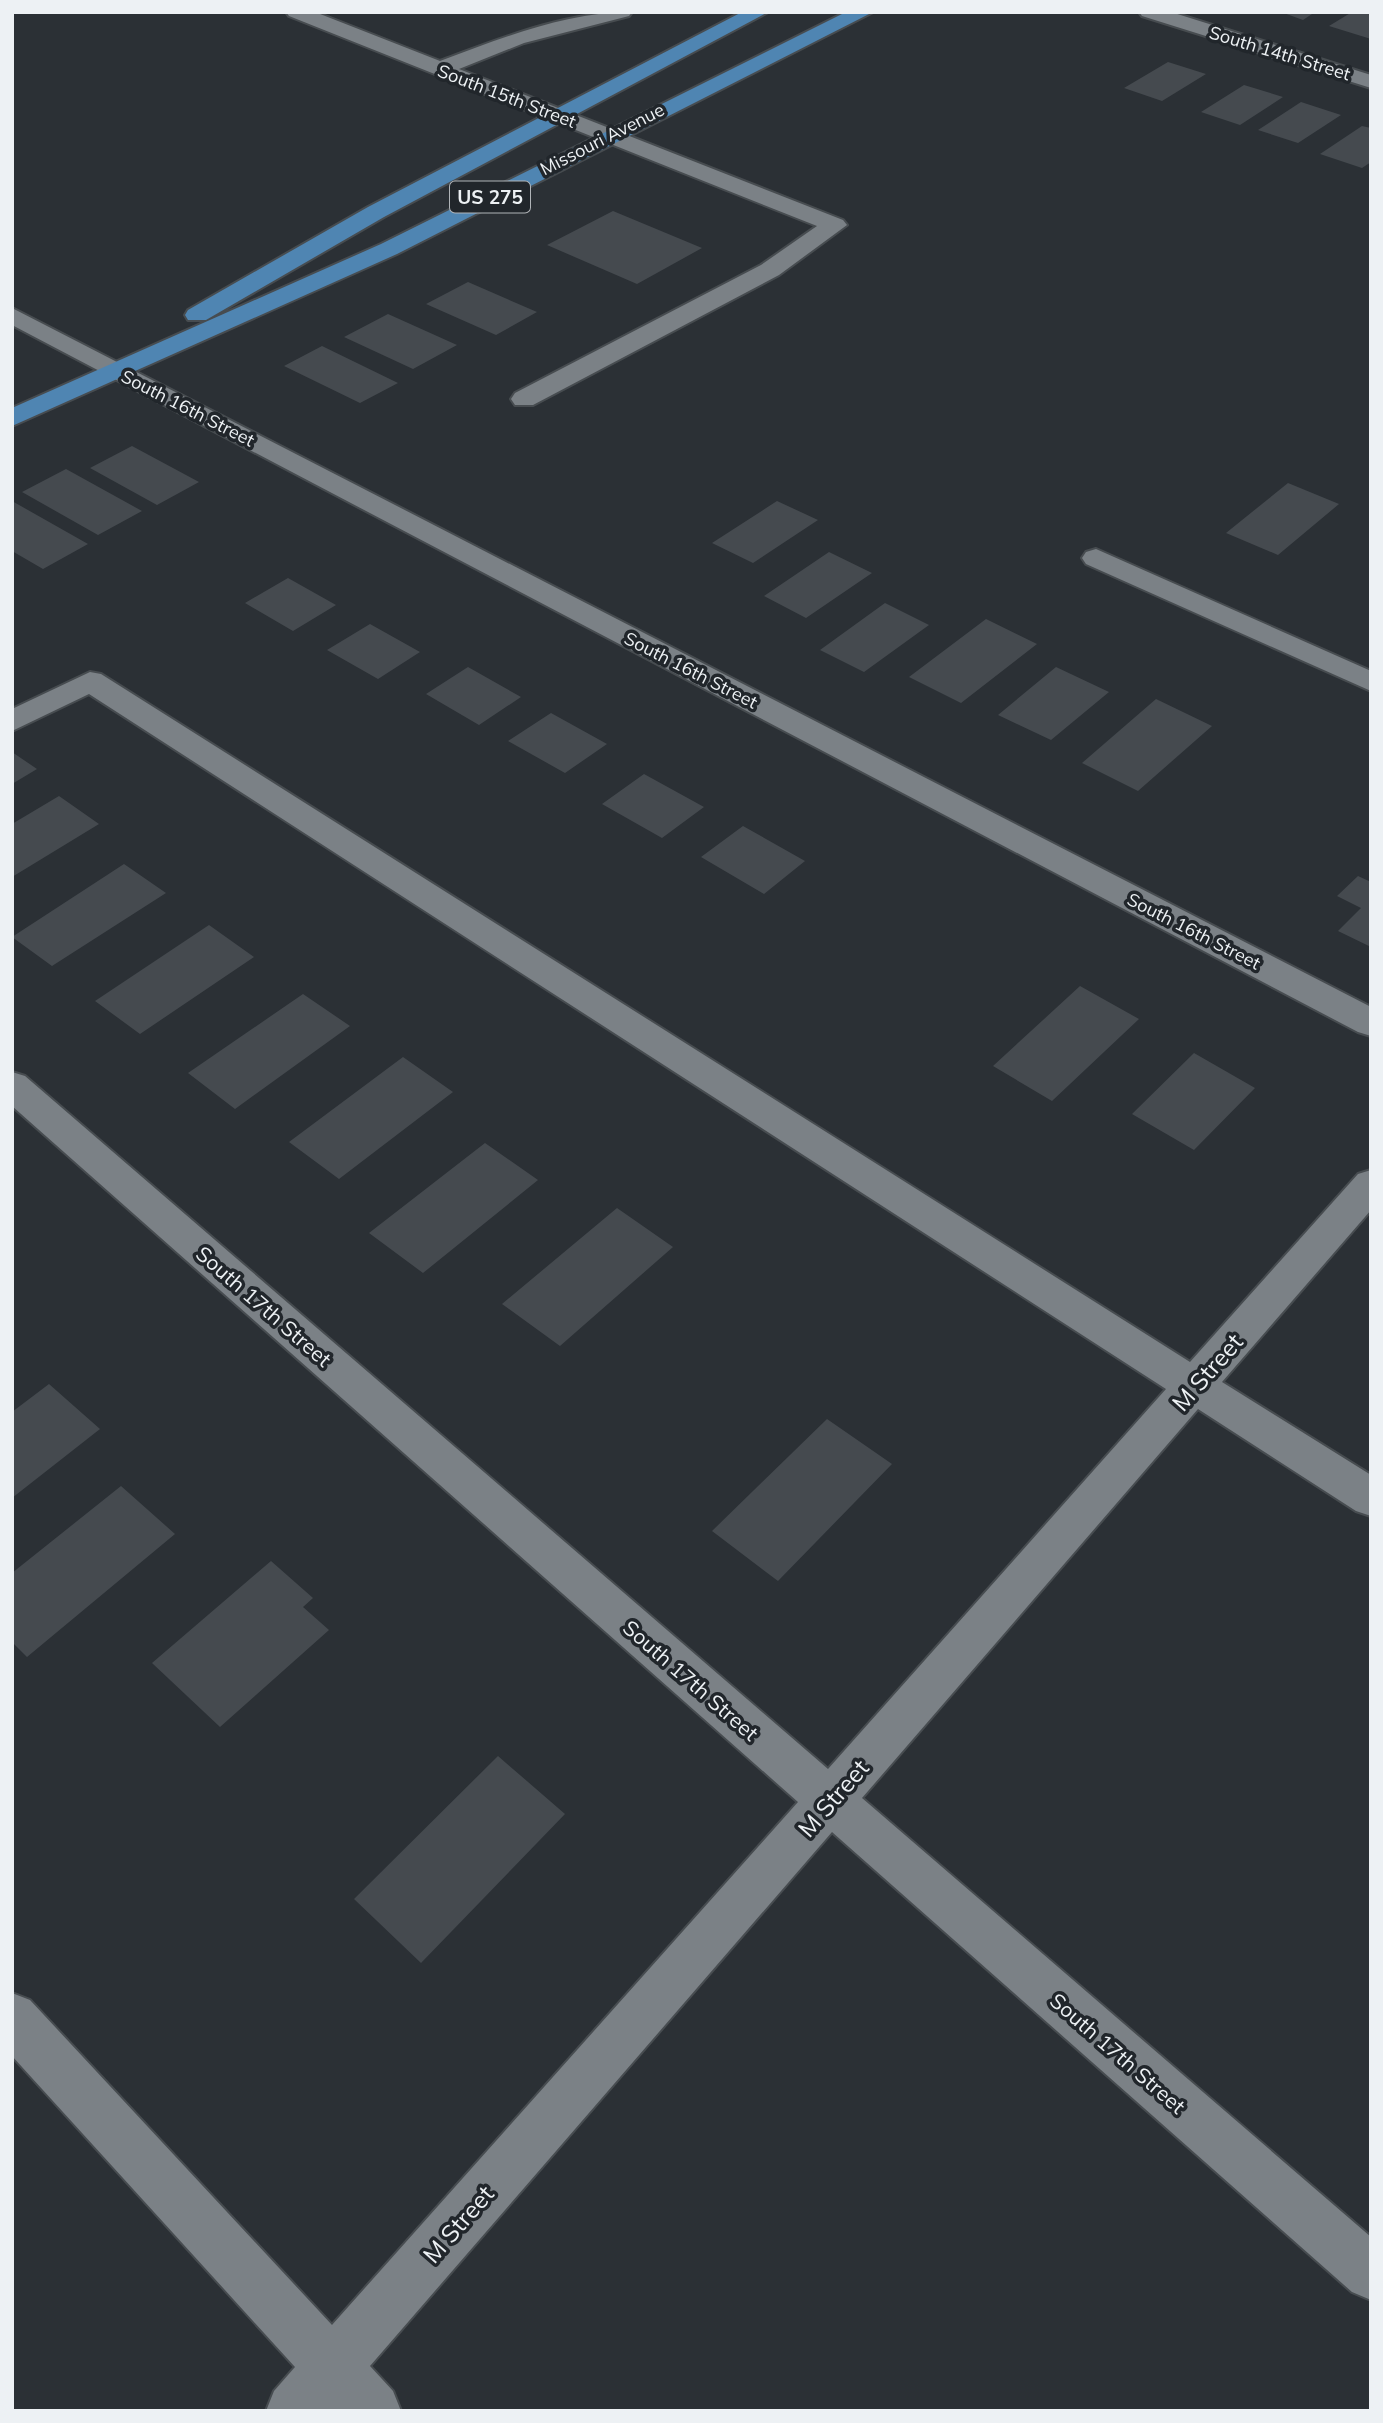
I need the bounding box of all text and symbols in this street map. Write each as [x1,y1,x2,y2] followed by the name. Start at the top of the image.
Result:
[1207,21,1353,85] street label: South 14th Street
[435,59,579,133] street label: South 15th Street
[536,98,668,180] street label: Missouri Avenue
[450,182,530,212] road number: US 275
[118,365,258,451] street label: South 16th Street
[621,627,761,713] street label: South 16th Street
[1124,888,1264,974] street label: South 16th Street
[191,1240,337,1372] street label: South 17th Street
[1165,1327,1249,1417] street label: M Street
[618,1614,764,1746] street label: South 17th Street
[791,1753,875,1843] street label: M Street
[1045,1987,1191,2119] street label: South 17th Street
[416,2179,500,2269] street label: M Street

